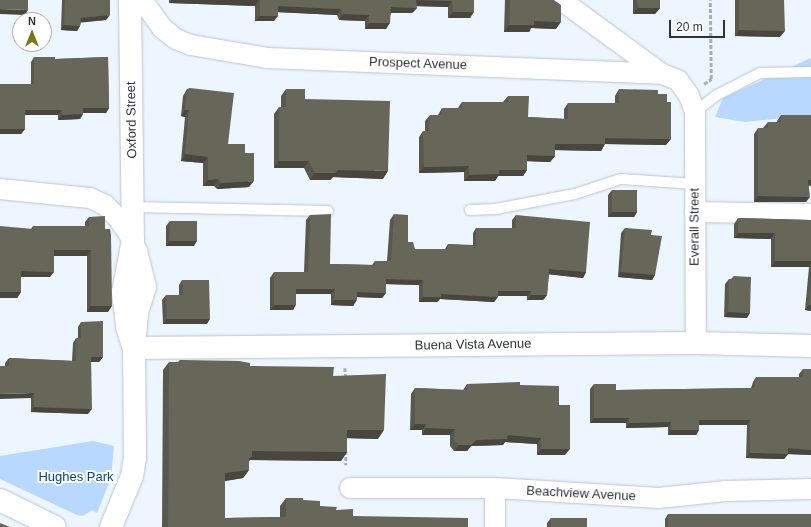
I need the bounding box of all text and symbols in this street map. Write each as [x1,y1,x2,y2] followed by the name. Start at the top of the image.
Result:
[12,12,52,52] north arrow
[671,12,727,38] scale bar
[28,15,36,27] text: N
[676,20,703,34] text: 20 m
[368,54,468,74] street label: Prospect Avenue
[124,81,140,159] street label: Oxford Street
[687,188,703,266] street label: Everall Street
[414,336,532,354] street label: Buena Vista Avenue
[38,469,114,485] park label: Hughes Park
[525,483,637,505] street label: Beachview Avenue

